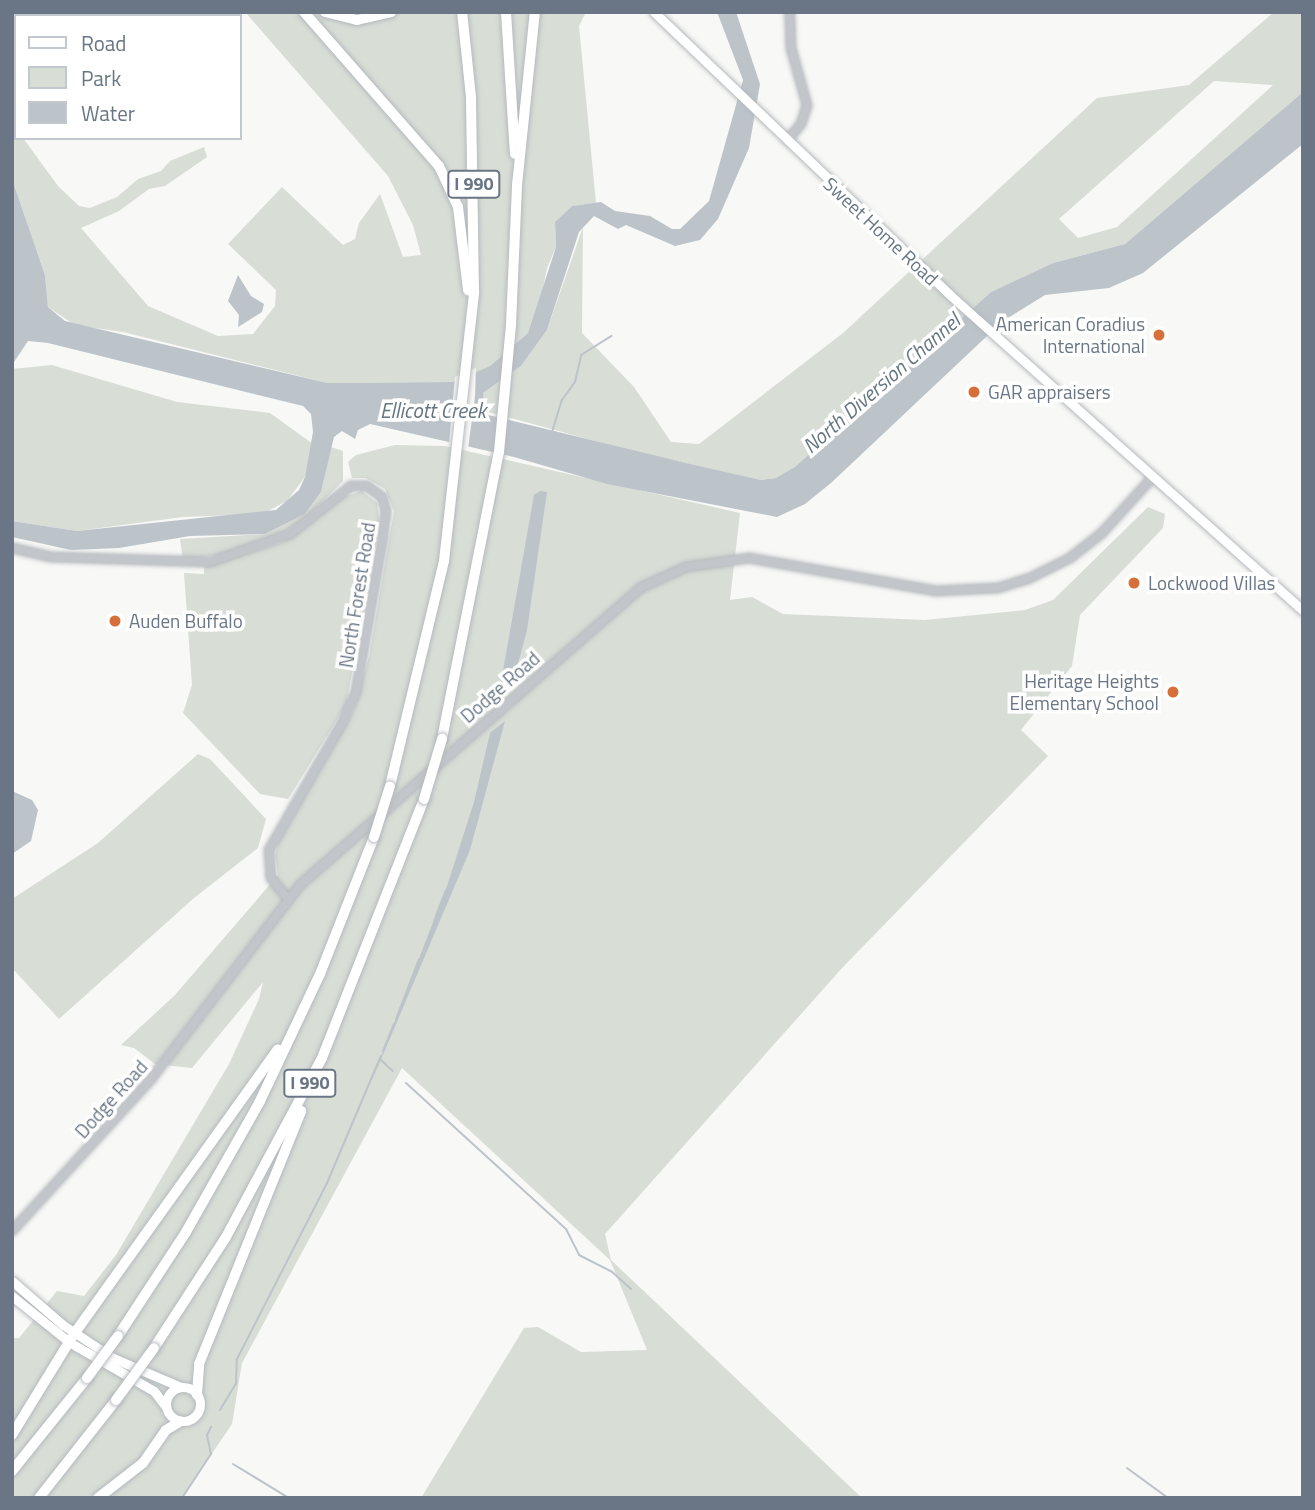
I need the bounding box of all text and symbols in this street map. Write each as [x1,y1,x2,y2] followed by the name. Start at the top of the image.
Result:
[14,14,242,140] legend
[81,27,126,59] text: Road
[81,62,121,94] text: Park
[81,97,135,129] text: Water
[446,169,502,198] road number: I 990
[819,172,943,290] street label: Sweet Home Road
[797,308,965,458] water label: North Diversion Channel
[996,313,1145,357] place label: American Coradius International
[1151,327,1167,343] marker: American Coradius International
[988,381,1111,403] place label: GAR appraisers
[966,384,982,400] marker: GAR appraisers
[380,397,486,423] water label: Ellicott Creek
[334,521,380,669] street label: North Forest Road
[1148,572,1275,594] place label: Lockwood Villas
[1126,575,1142,591] marker: Lockwood Villas
[129,610,243,632] place label: Auden Buffalo
[107,613,123,629] marker: Auden Buffalo
[456,647,544,727] street label: Dodge Road
[1010,670,1159,714] place label: Heritage Heights Elementary School
[1165,684,1181,700] marker: Heritage Heights Elementary School
[70,1055,152,1143] street label: Dodge Road
[282,1068,338,1098] road number: I 990

